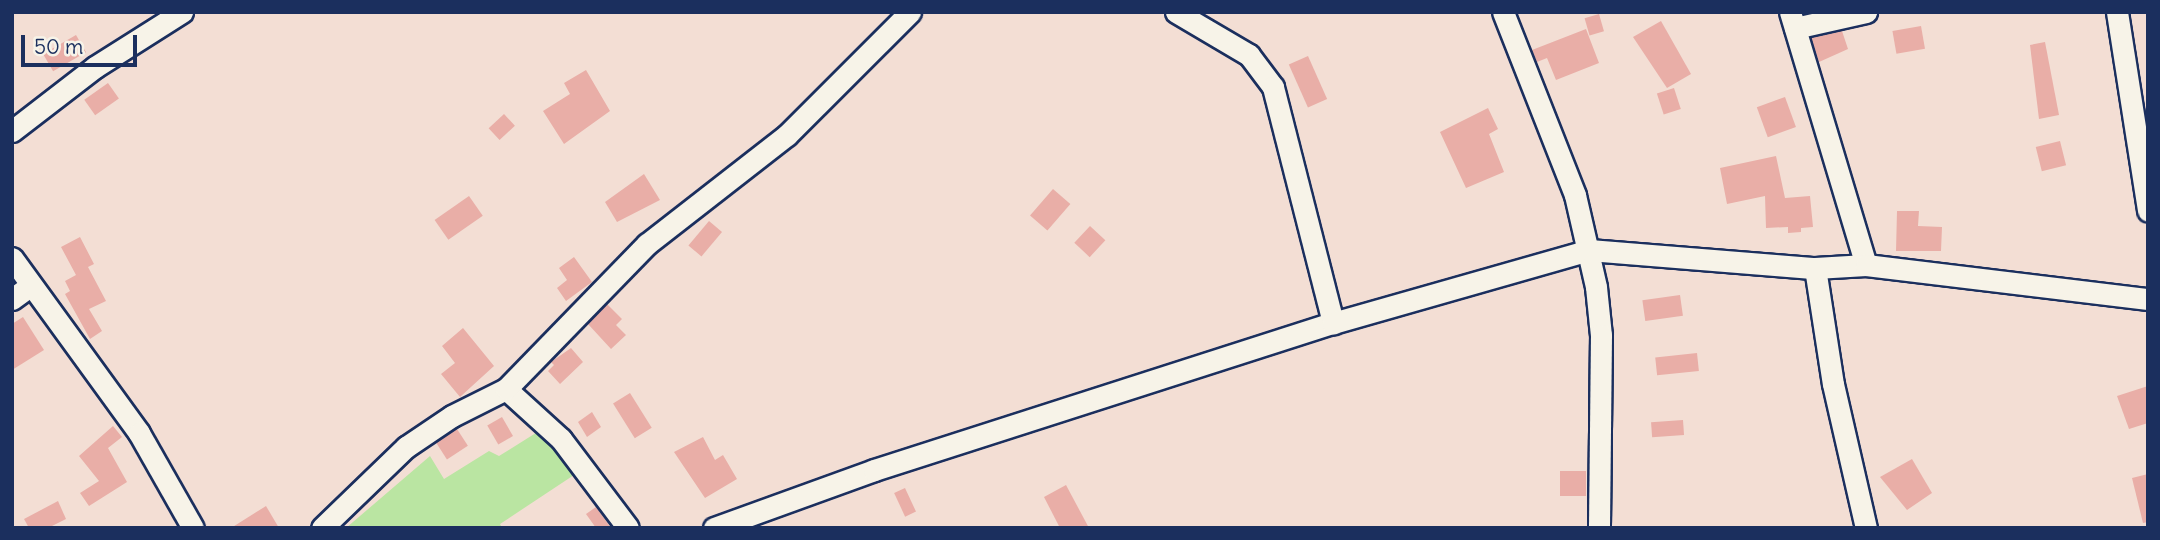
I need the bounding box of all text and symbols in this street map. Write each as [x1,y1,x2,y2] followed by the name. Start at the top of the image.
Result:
[24,21,140,65] scale bar
[34,33,83,60] text: 50 m

